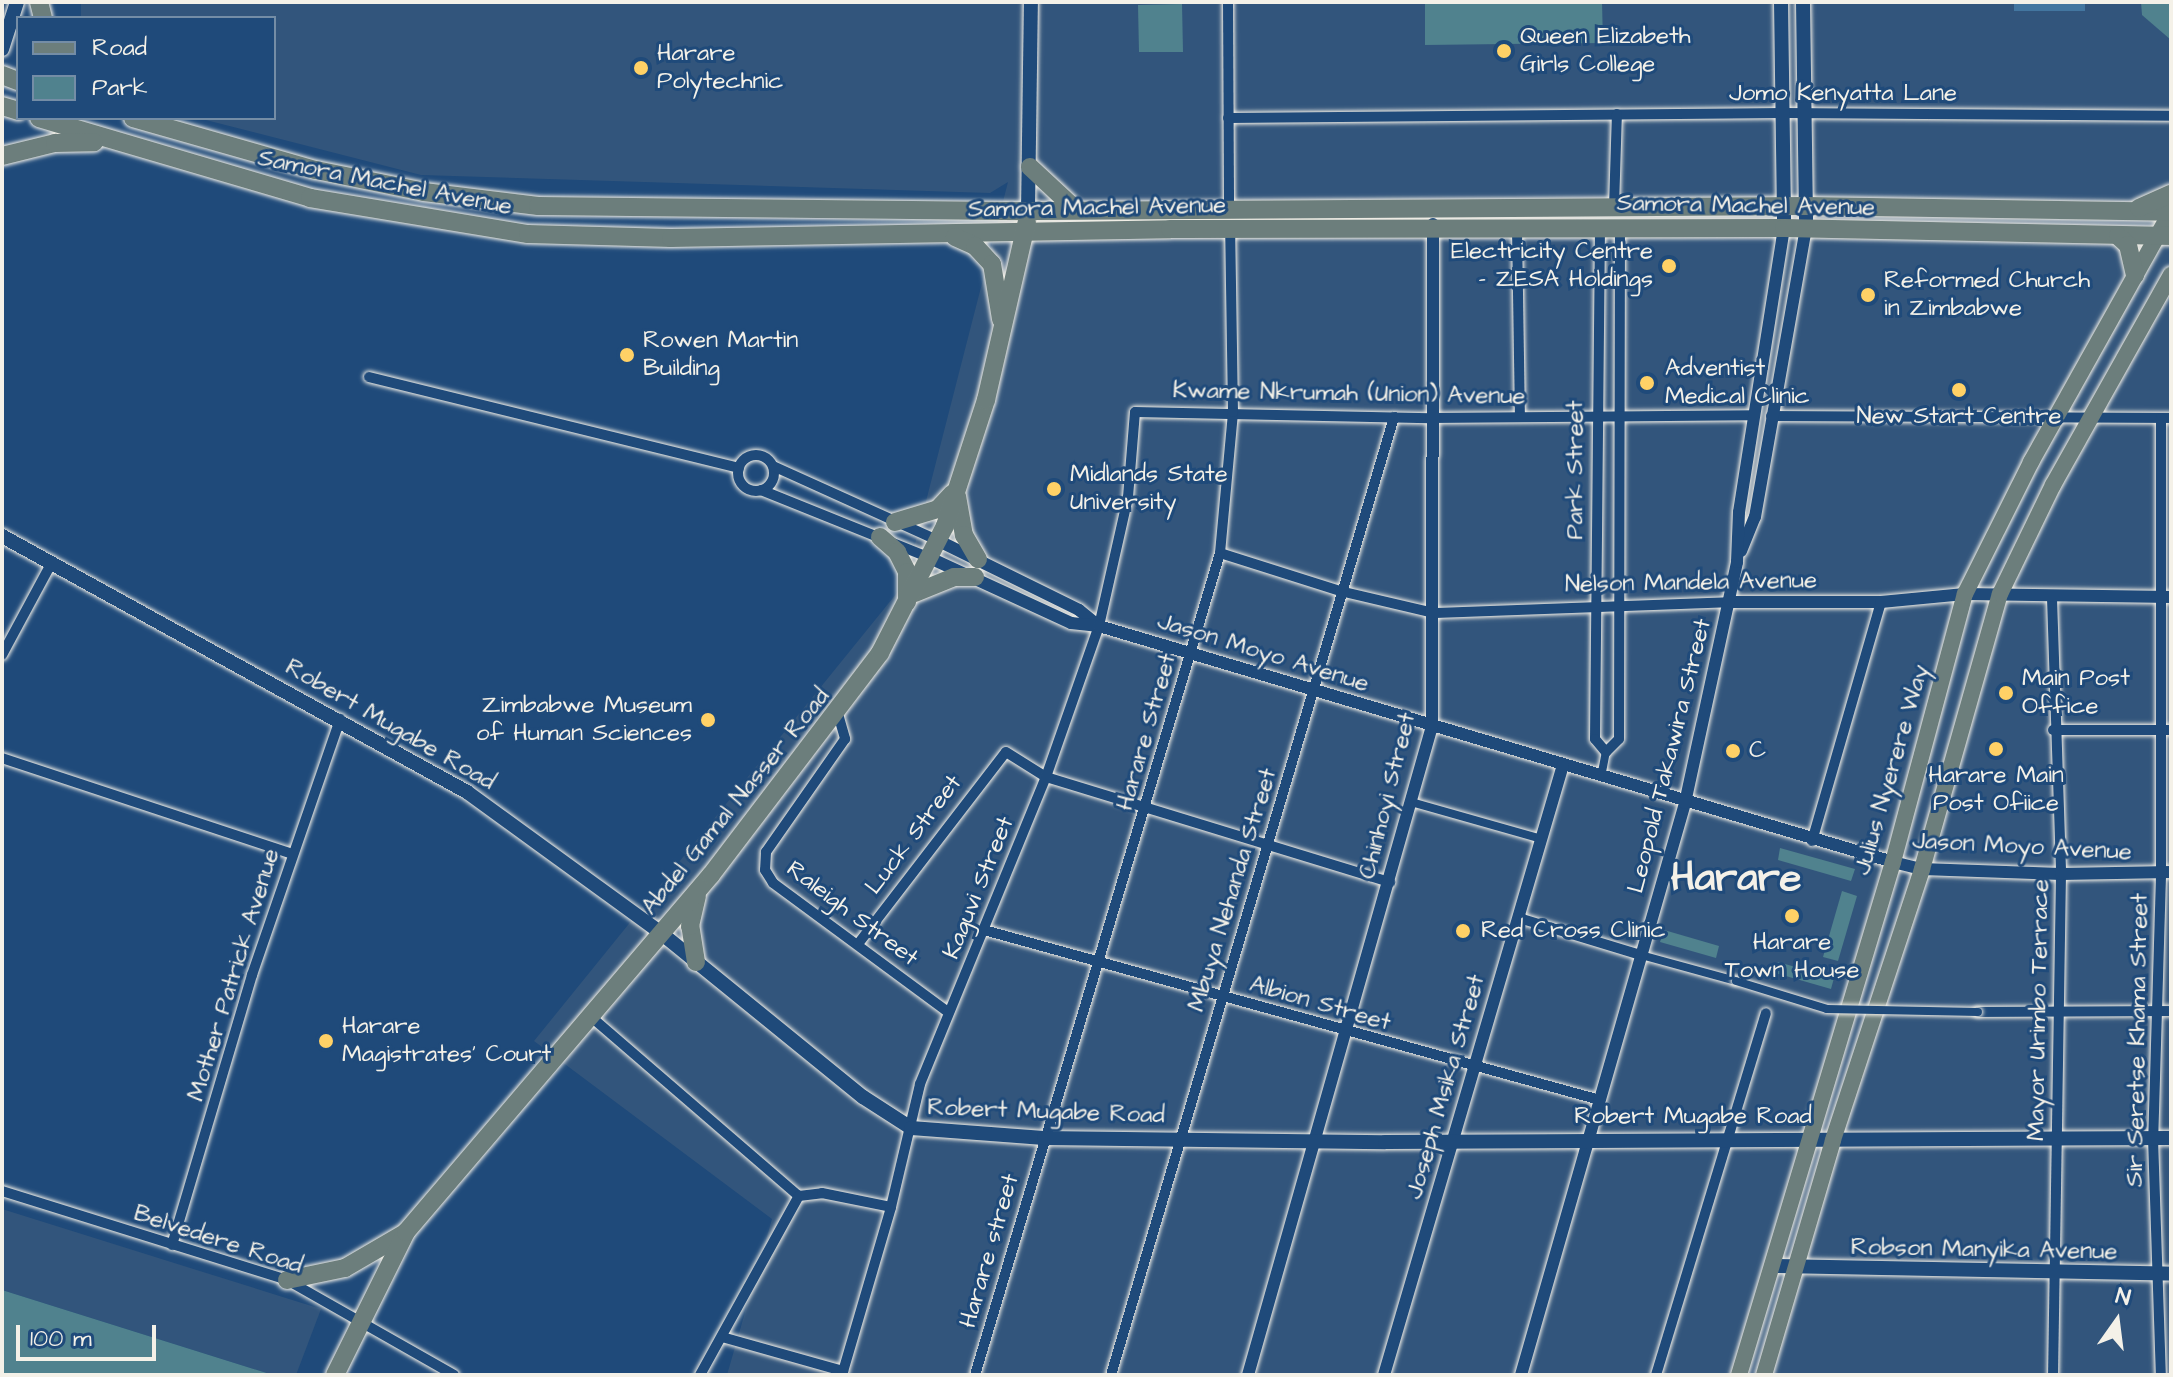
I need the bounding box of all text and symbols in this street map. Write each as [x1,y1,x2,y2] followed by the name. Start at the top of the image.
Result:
[16,16,276,120] legend
[1520,23,1691,79] place label: Queen Elizabeth Girls College
[92,31,147,65] text: Road
[657,40,783,96] place label: Harare Polytechnic
[1495,42,1513,60] marker: Queen Elizabeth Girls College
[632,59,650,77] marker: Harare Polytechnic
[92,71,148,105] text: Park
[1729,80,1957,108] street label: Jomo Kenyatta Lane
[255,144,515,222] street label: Samora Machel Avenue
[1617,189,1875,223] street label: Samora Machel Avenue
[968,191,1226,225] street label: Samora Machel Avenue
[1451,238,1653,294] place label: Electricity Centre - ZESA Holdings
[1660,257,1678,275] marker: Electricity Centre - ZESA Holdings
[1884,267,2090,323] place label: Reformed Church in Zimbabwe
[1859,286,1877,304] marker: Reformed Church in Zimbabwe
[643,327,798,383] place label: Rowen Martin Building
[618,346,636,364] marker: Rowen Martin Building
[1665,355,1810,411] place label: Adventist Medical Clinic
[1636,372,1658,394] marker: Adventist Medical Clinic
[1172,377,1526,411] street label: Kwame Nkrumah (Union) Avenue
[1950,381,1968,399] marker: New Start Centre
[1562,400,1590,540] street label: Park Street
[1857,403,2061,431] place label: New Start Centre
[1070,461,1228,517] place label: Midlands State University
[1045,480,1063,498] marker: Midlands State University
[1565,566,1817,600] street label: Nelson Mandela Avenue
[1154,607,1372,699] street label: Jason Moyo Avenue
[1622,616,1718,896] street label: Leopold Takawira Street
[1111,650,1183,814] street label: Harare Street
[280,653,500,797] street label: Robert Mugabe Road
[1848,662,1936,878] street label: Julius Nyerere Way
[2022,665,2130,721] place label: Main Post Office
[636,683,836,921] street label: Abdel Gamal Nasser Road
[1997,684,2015,702] marker: Main Post Office
[476,692,692,748] place label: Zimbabwe Museum of Human Sciences
[1353,710,1423,882] street label: Chinhoyi Street
[699,711,717,729] marker: Zimbabwe Museum of Human Sciences
[1749,737,1766,765] place label: C
[1987,740,2005,758] marker: Harare Main Post Ofiice
[1724,742,1742,760] marker: C
[1928,762,2064,818] place label: Harare Main Post Ofiice
[1182,765,1284,1015] street label: Mbuya Nehanda Street
[860,769,968,901] street label: Luck Street
[937,813,1021,963] street label: Kaguvi Street
[1912,827,2132,867] street label: Jason Moyo Avenue
[182,845,286,1105] street label: Mother Patrick Avenue
[780,855,924,973] street label: Raleigh Street
[1671,855,1801,903] district label: Harare
[2022,879,2056,1141] street label: Mayor Urimbo Terrace
[2121,893,2155,1187] street label: Sir Seretse Khama Street
[1783,907,1801,925] marker: Harare Town House
[1481,917,1666,945] place label: Red Cross Clinic
[1452,920,1474,942] marker: Red Cross Clinic
[1725,929,1859,985] place label: Harare Town House
[1246,970,1394,1038] street label: Albion Street
[1400,971,1492,1203] street label: Joseph Msika Street
[342,1013,551,1069] place label: Harare Magistrates’ Court
[317,1032,335,1050] marker: Harare Magistrates’ Court
[927,1093,1165,1131] street label: Robert Mugabe Road
[1574,1103,1812,1131] street label: Robert Mugabe Road
[954,1171,1026,1331] street label: Harare street
[130,1199,306,1281] street label: Belvedere Road
[1850,1233,2118,1267] street label: Robson Manyika Avenue
[2077,1281,2157,1361] north arrow
[2112,1281,2133,1314] text: N
[20,1309,160,1359] scale bar
[30,1322,92,1356] text: 100 m

